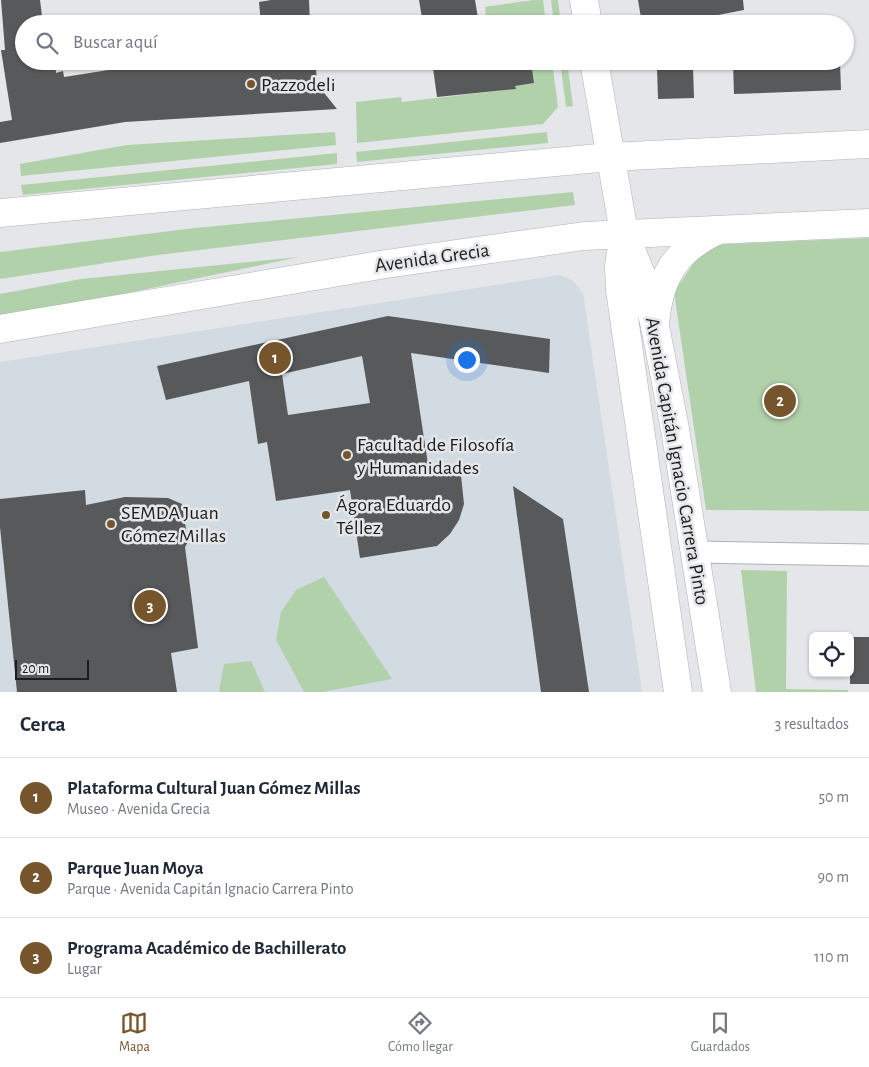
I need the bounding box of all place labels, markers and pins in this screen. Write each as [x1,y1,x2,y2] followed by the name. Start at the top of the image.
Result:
[261,75,336,95] place label: Pazzodeli
[245,78,257,90] marker: Pazzodeli
[259,339,291,377] pin: 1
[764,382,796,420] pin: 2
[356,435,515,478] place label: Facultad de Filosofía y Humanidades
[341,449,353,461] marker: Facultad de Filosofía y Humanidades
[336,494,451,538] place label: Ágora Eduardo Téllez
[121,503,226,546] place label: SEMDA Juan Gómez Millas
[320,509,332,521] marker: Ágora Eduardo Téllez
[105,518,117,530] marker: SEMDA Juan Gómez Millas
[134,587,166,625] pin: 3

